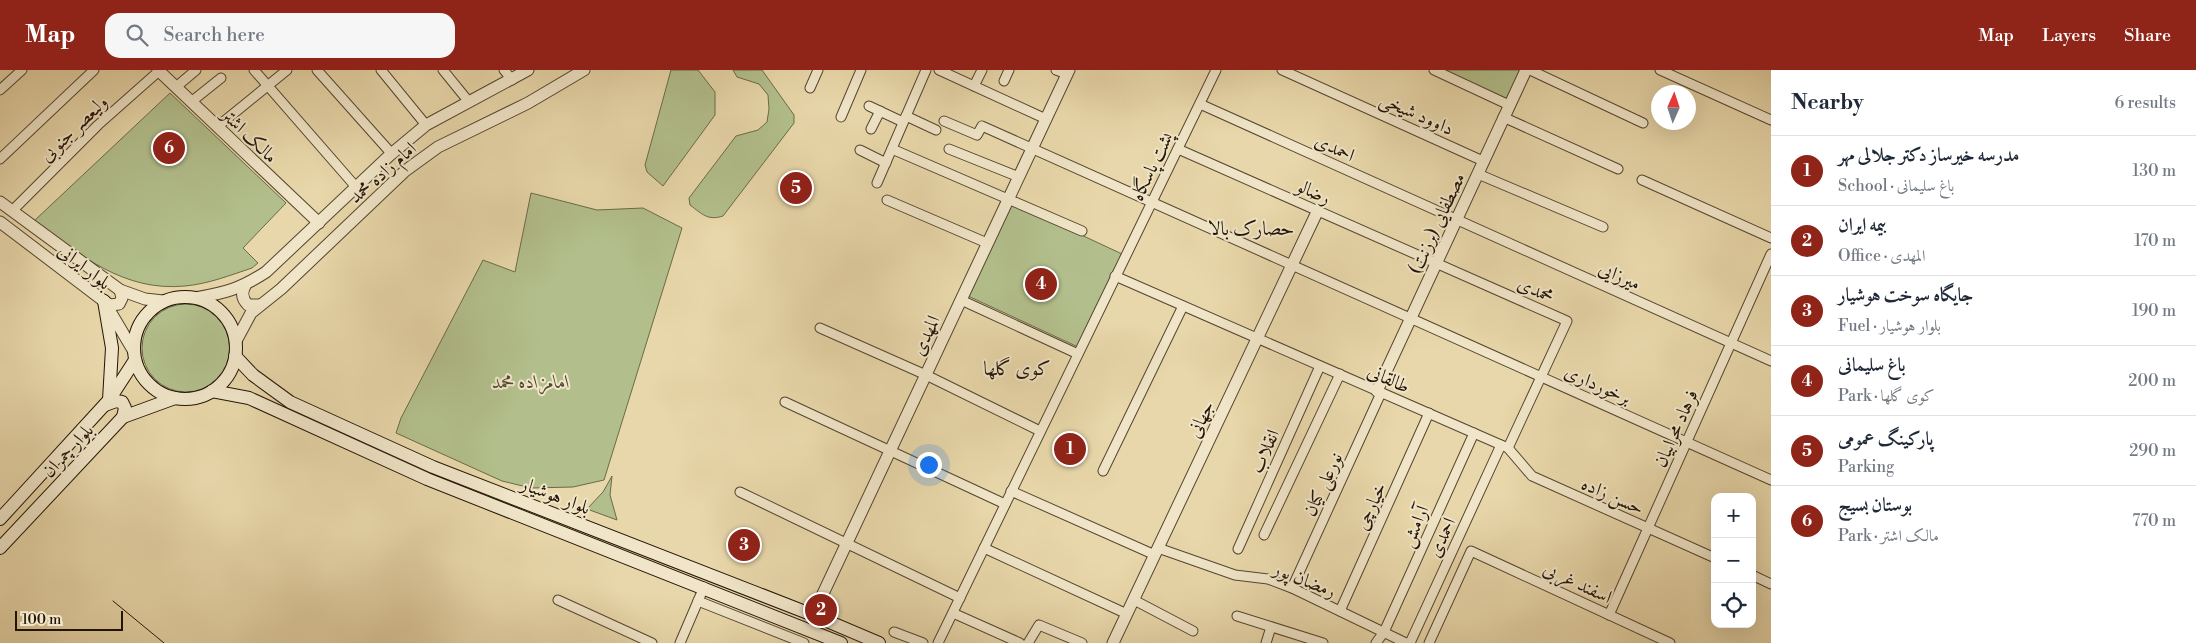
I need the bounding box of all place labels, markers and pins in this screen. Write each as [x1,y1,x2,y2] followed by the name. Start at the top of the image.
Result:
[153,129,185,167] pin: 6
[780,169,812,207] pin: 5
[1025,265,1057,303] pin: 4
[1054,430,1086,468] pin: 1
[728,526,760,564] pin: 3
[805,591,837,629] pin: 2

